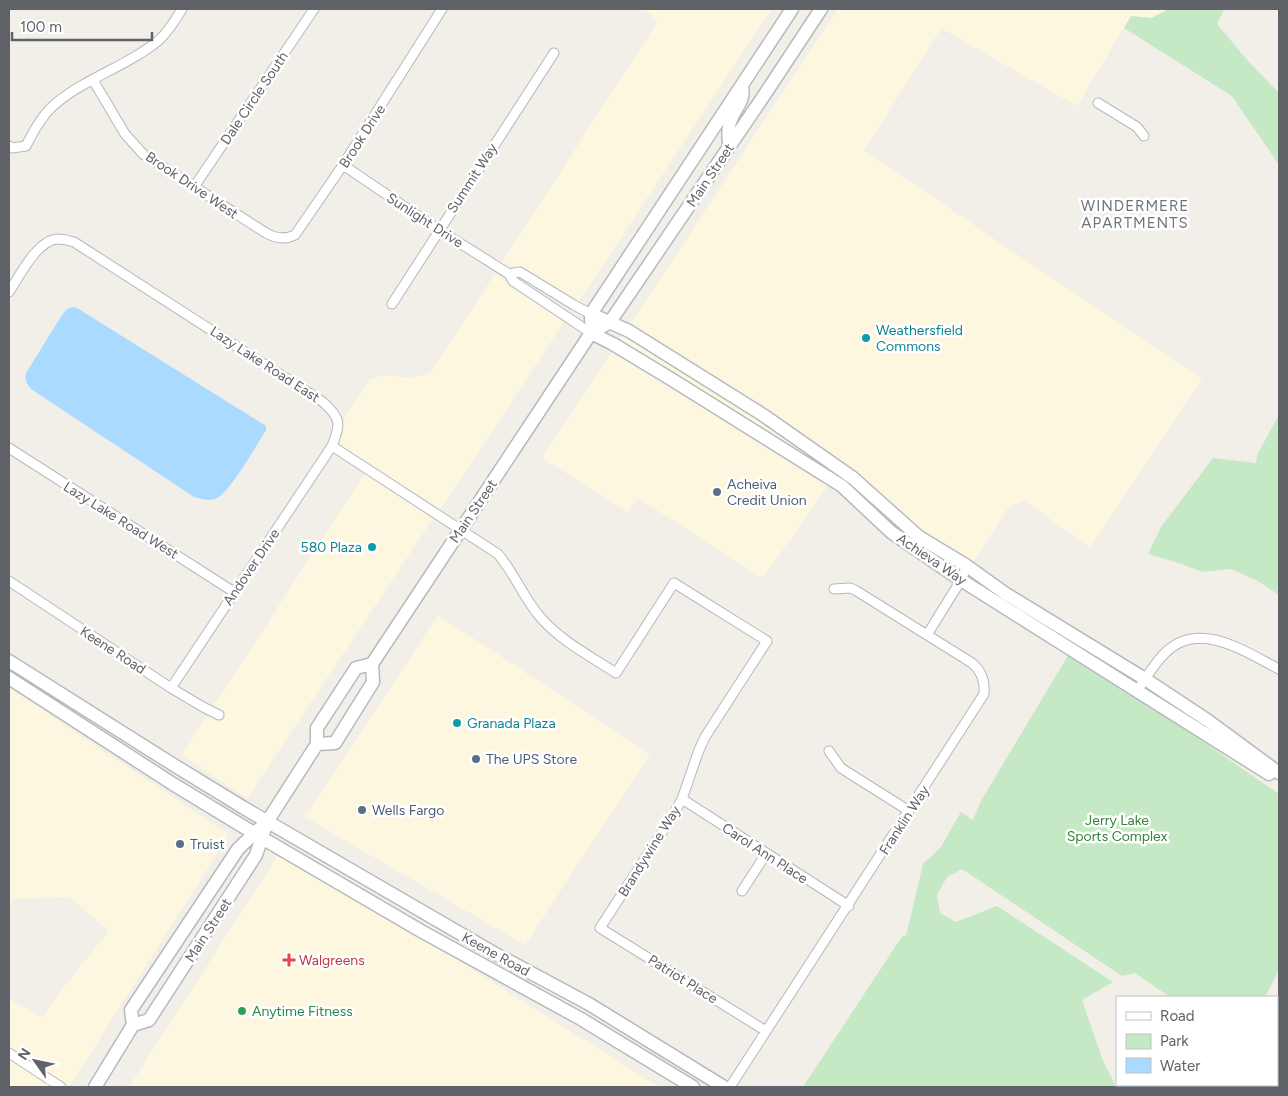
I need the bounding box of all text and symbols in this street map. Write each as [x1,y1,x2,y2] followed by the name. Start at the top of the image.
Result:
[12,10,152,42] scale bar
[20,18,62,36] text: 100 m
[217,48,292,148] street label: Dale Circle South
[336,101,389,171] street label: Brook Drive
[444,140,502,216] street label: Summit Way
[683,140,738,210] street label: Main Street
[142,148,241,223] street label: Brook Drive West
[383,189,466,252] street label: Sunlight Drive
[1081,197,1189,232] district label: WINDERMERE APARTMENTS
[876,322,963,355] place label: Weathersfield Commons
[207,323,323,406] street label: Lazy Lake Road East
[860,332,872,344] marker: Weathersfield Commons
[446,476,501,546] street label: Main Street
[727,476,807,509] place label: Acheiva Credit Union
[60,478,181,563] street label: Lazy Lake Road West
[711,486,723,498] marker: Acheiva Credit Union
[220,525,283,609] street label: Andover Drive
[894,530,970,589] street label: Achieva Way
[301,539,362,556] place label: 580 Plaza
[366,541,378,553] marker: 580 Plaza
[77,623,149,678] street label: Keene Road
[467,715,556,732] place label: Granada Plaza
[451,717,463,729] marker: Granada Plaza
[486,751,577,768] place label: The UPS Store
[470,753,482,765] marker: The UPS Store
[876,782,933,858] street label: Franklin Way
[372,802,444,819] place label: Wells Fargo
[615,802,685,900] street label: Brandywine Way
[356,804,368,816] marker: Wells Fargo
[1067,812,1168,845] park label: Jerry Lake Sports Complex
[719,819,811,888] street label: Carol Ann Place
[190,836,225,853] place label: Truist
[174,838,186,850] marker: Truist
[181,895,235,965] street label: Main Street
[459,929,533,980] street label: Keene Road
[645,951,721,1008] street label: Patriot Place
[299,952,365,969] place label: Walgreens
[283,954,295,966] marker: Walgreens
[1116,996,1278,1086] legend
[252,1003,353,1020] place label: Anytime Fitness
[236,1005,248,1017] marker: Anytime Fitness
[1160,1007,1195,1025] text: Road
[1160,1032,1189,1050] text: Park
[10,1036,60,1086] north arrow
[14,1045,35,1063] text: N
[1160,1057,1200,1075] text: Water

